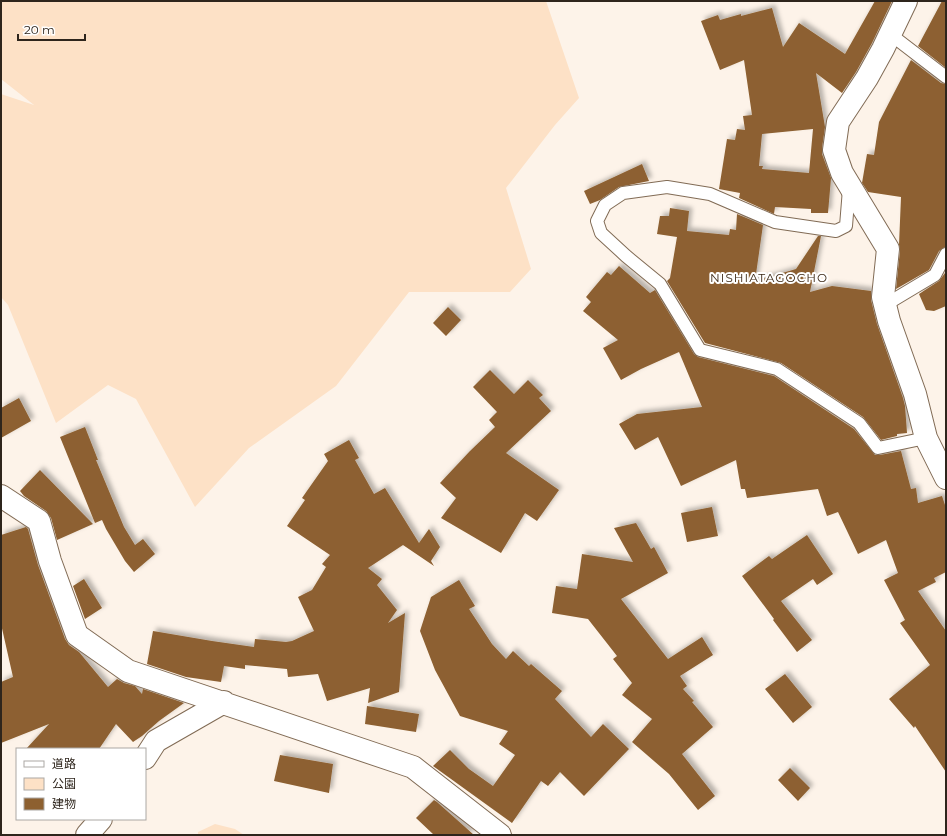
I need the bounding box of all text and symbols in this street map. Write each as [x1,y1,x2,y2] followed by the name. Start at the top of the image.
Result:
[18,16,85,42] scale bar
[24,22,55,37] text: 20 m
[710,270,828,285] district label: NISHIATAGOCHO
[16,748,146,820] legend
[52,756,76,771] text: 道路
[52,776,76,791] text: 公園
[52,796,76,811] text: 建物

